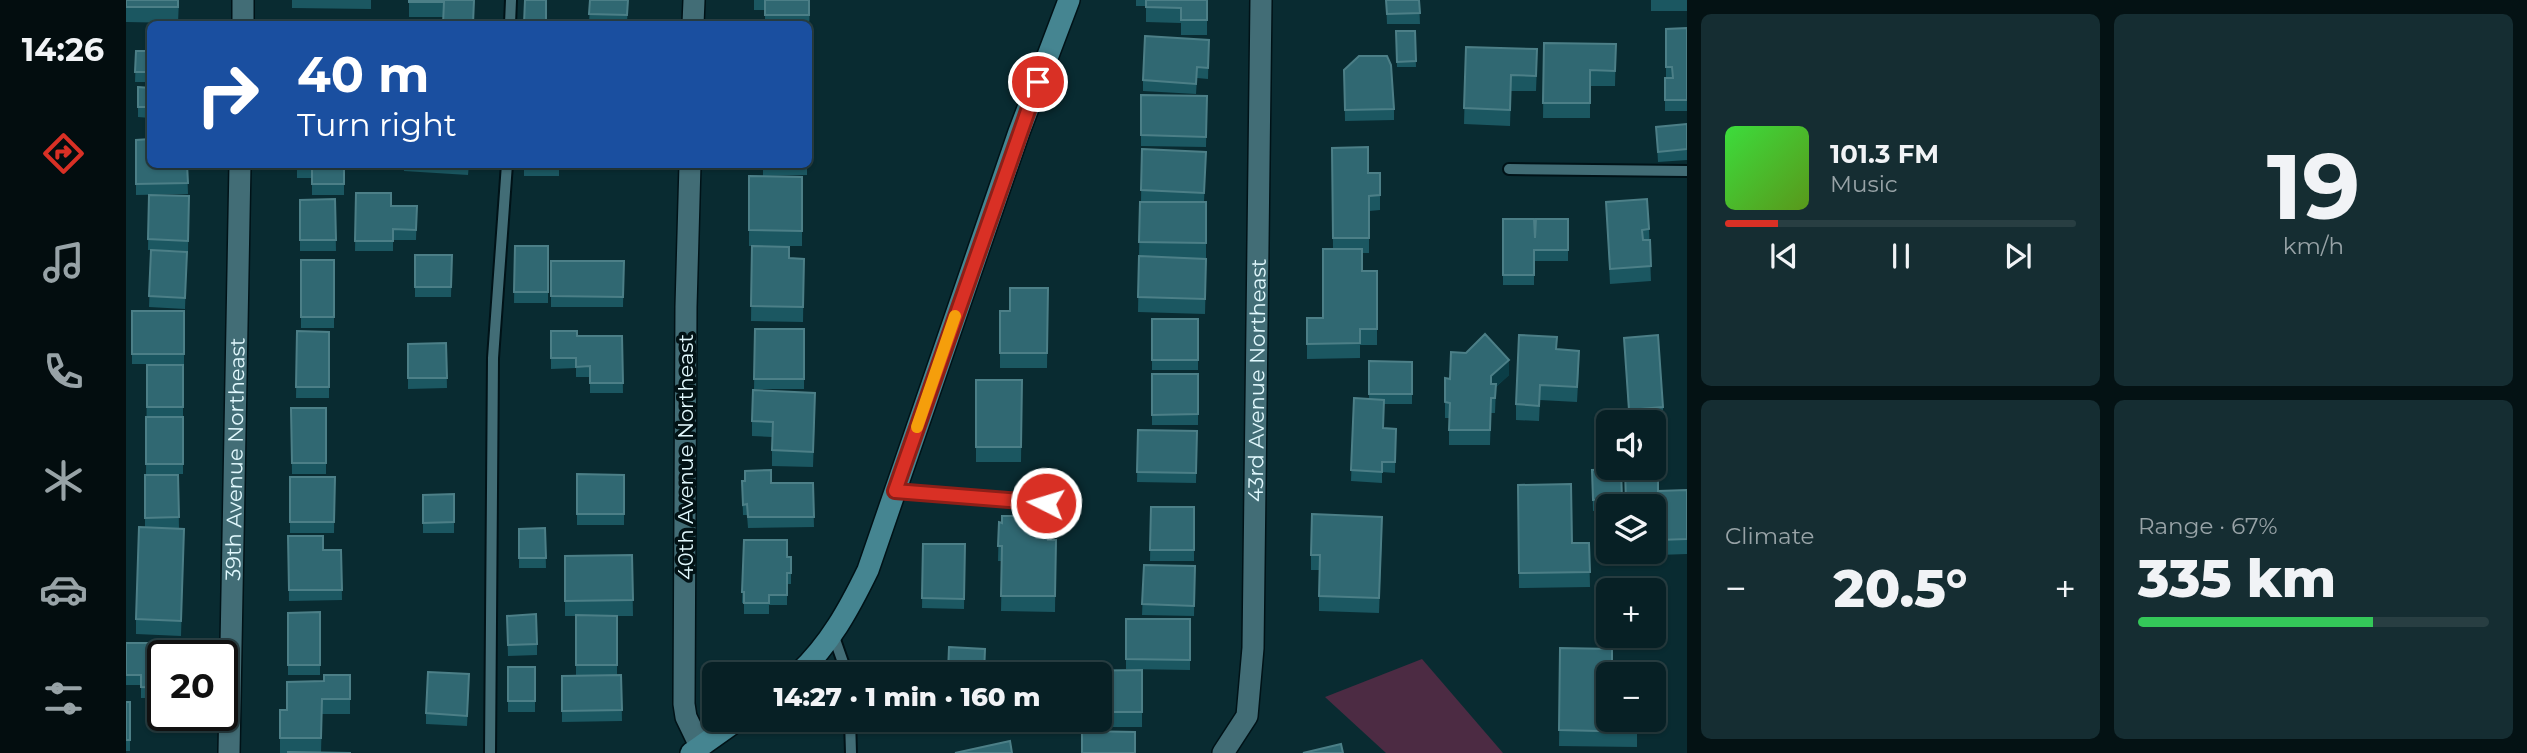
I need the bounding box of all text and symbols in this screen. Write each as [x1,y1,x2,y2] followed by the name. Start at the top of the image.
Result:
[22,30,104,69] text: 14:26
[297,45,429,104] text: 40 m
[182,49,273,140] icon: right
[1008,52,1068,112] pin
[1019,63,1057,101] icon: arrive
[297,105,457,144] text: Turn right
[39,129,88,178] icon: directions
[2267,131,2360,242] text: 19
[1830,138,1939,170] text: 101.3 FM
[1830,170,1898,198] text: Music
[2283,232,2344,260] text: km/h
[1765,237,1803,275] icon: previous
[1882,237,1920,275] icon: pause
[1999,237,2037,275] icon: next
[39,238,88,287] icon: music
[1242,259,1270,502] street label: 43rd Avenue Northeast
[673,334,698,580] street label: 40th Avenue Northeast
[220,337,249,581] street label: 39th Avenue Northeast
[39,347,88,396] icon: phone
[1596,410,1666,732] map controls
[1596,410,1666,480] button: sound
[39,456,88,505] icon: climate
[1009,466,1083,540] position arrow
[1596,494,1666,564] button: layers
[2138,512,2278,540] text: Range · 67%
[1725,522,1814,550] text: Climate
[2138,547,2336,610] text: 335 km
[1834,557,1967,620] text: 20.5°
[39,565,88,614] icon: car
[1725,565,1747,612] text: −
[2054,565,2076,612] text: +
[1596,578,1666,648] button: +
[147,640,238,731] speed limit sign: 20
[1596,662,1666,732] button: −
[39,674,88,723] icon: filters
[774,681,1040,713] text: 14:27 · 1 min · 160 m

